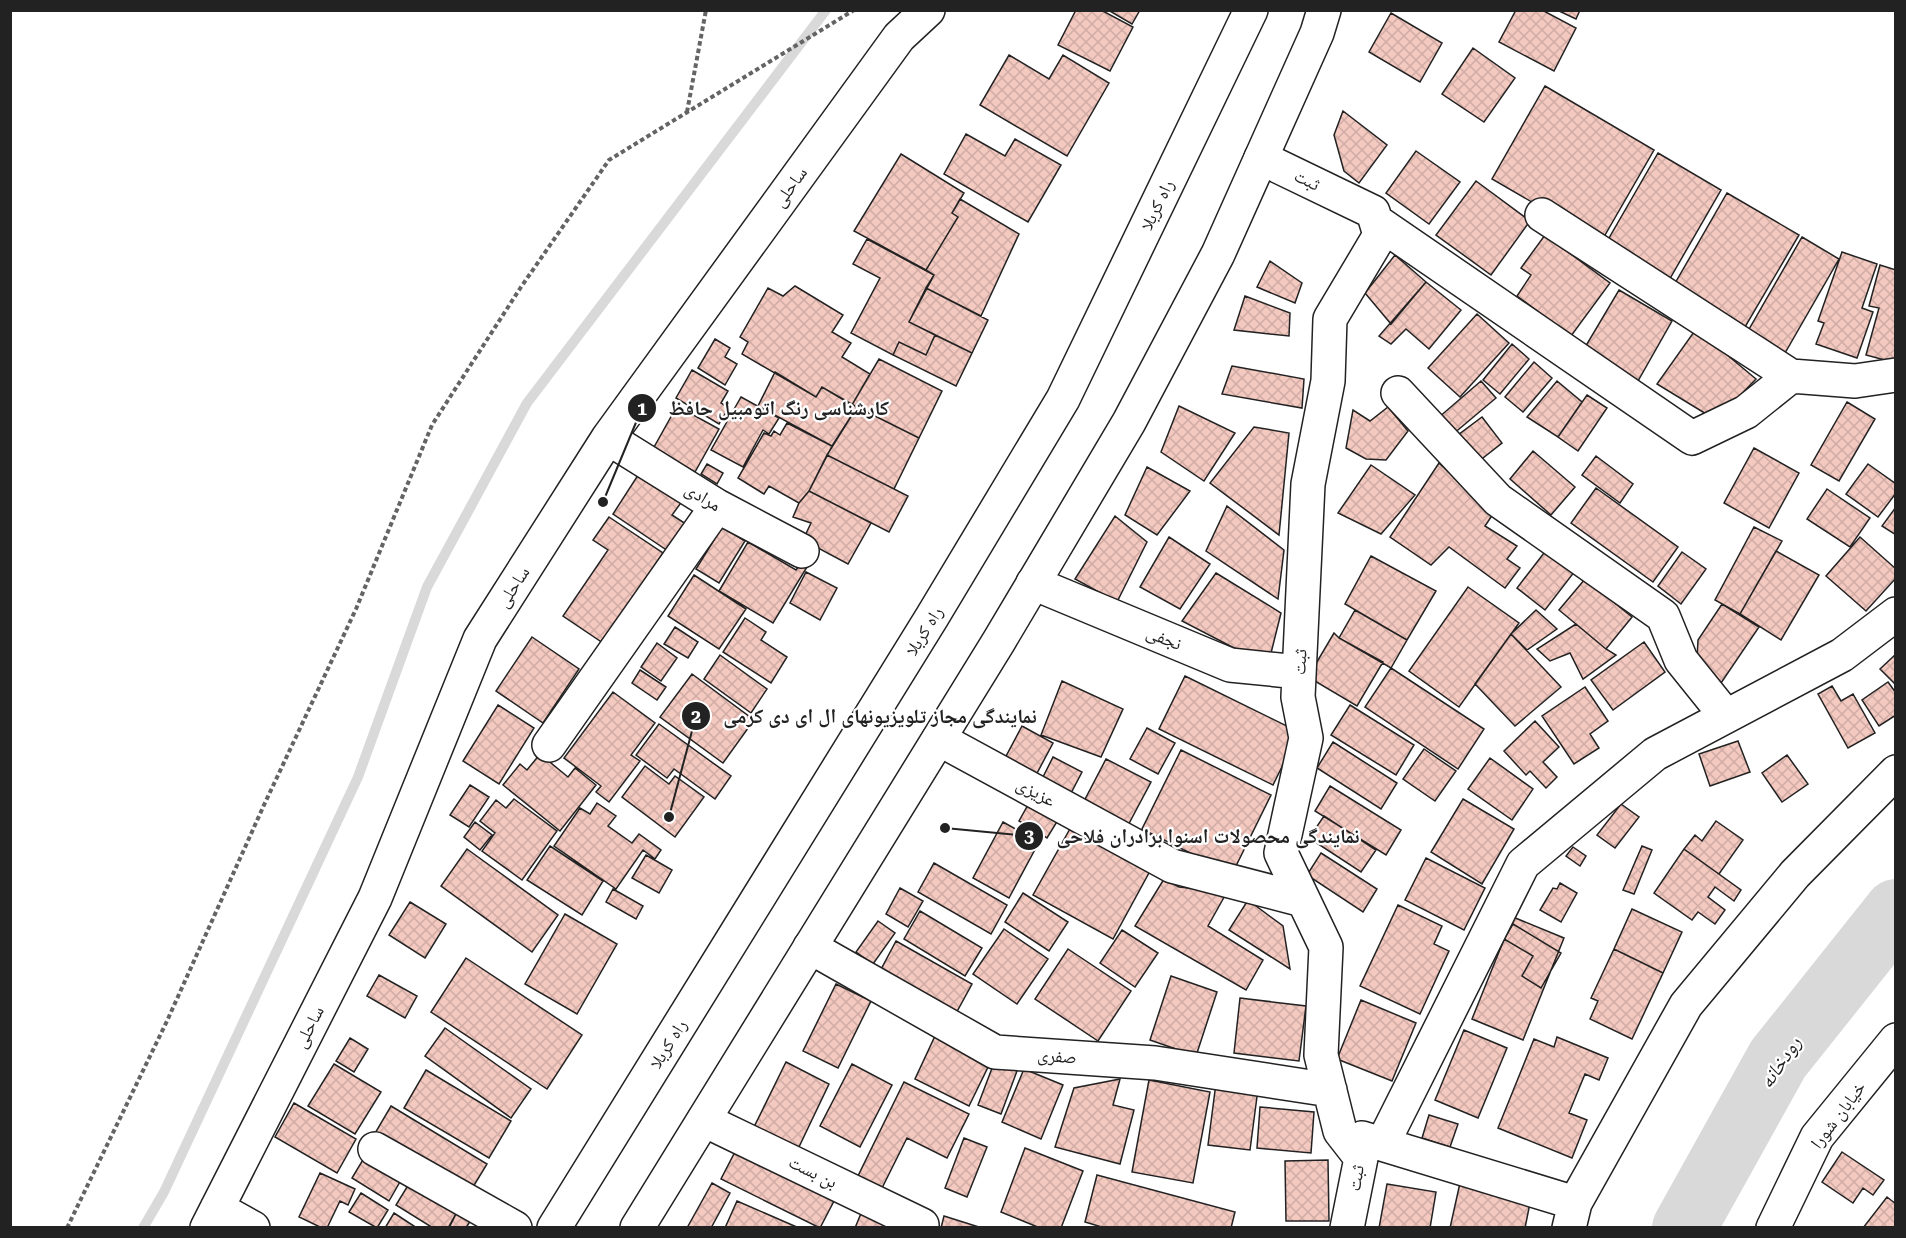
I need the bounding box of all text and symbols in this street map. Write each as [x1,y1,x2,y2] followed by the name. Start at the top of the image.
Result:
[768,162,812,212] street label: ساحلی
[1291,164,1324,195] street label: ثبت
[1135,176,1178,234] street label: راه کربلا
[627,389,901,427] callout: کارشناسی رنگ اتومبیل حافظ
[669,396,889,421] text: کارشناسی رنگ اتومبیل حافظ
[637,398,647,419] text: 1
[681,478,725,516] street label: مرادی
[492,562,534,612] street label: ساحلی
[900,602,947,659] street label: راه کربلا
[1143,621,1185,655] street label: نجفی
[1288,648,1311,676] street label: ثبت
[681,697,1049,735] callout: نمایندگی مجاز تلویزیونهای ال ای دی کرمی
[723,704,1037,729] text: نمایندگی مجاز تلویزیونهای ال ای دی کرمی
[691,706,701,727] text: 2
[1013,773,1059,811] street label: عزیزی
[1014,817,1371,855] callout: نمایندگی محصولات اسنوا برادران فلاحی
[1056,824,1360,849] text: نمایندگی محصولات اسنوا برادران فلاحی
[1024,825,1034,846] text: 3
[289,1002,329,1052] street label: ساحلی
[644,1015,691,1072] street label: راه کربلا
[1754,1031,1806,1093] water label: رودخانه
[1037,1044,1077,1068] street label: صفری
[1806,1077,1870,1153] street label: خیابان شورا
[785,1151,841,1193] street label: بن بست
[1343,1163,1369,1193] street label: ثبت

